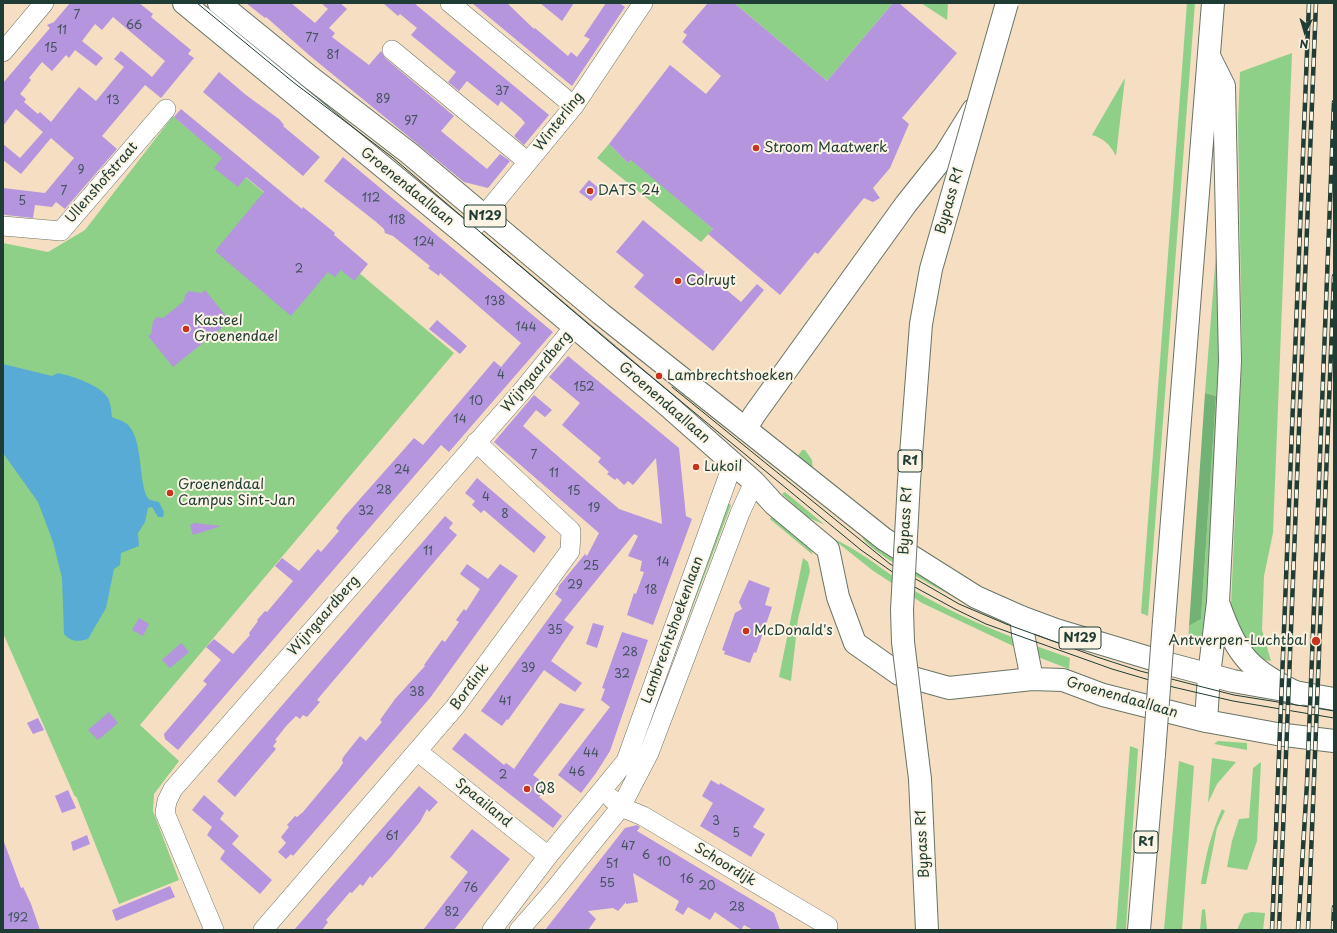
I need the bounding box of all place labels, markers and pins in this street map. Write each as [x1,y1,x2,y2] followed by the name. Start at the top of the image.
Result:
[764,140,887,156] place label: Stroom Maatwerk
[751,143,761,153] marker: Stroom Maatwerk
[598,183,660,199] place label: DATS 24
[585,186,595,196] marker: DATS 24
[686,273,736,289] place label: Colruyt
[673,276,683,286] marker: Colruyt
[194,313,278,346] place label: Kasteel Groenendael
[181,324,191,334] marker: Kasteel Groenendael
[667,368,793,384] place label: Lambrechtshoeken
[654,371,664,381] marker: Lambrechtshoeken
[704,459,742,475] place label: Lukoil
[691,462,701,472] marker: Lukoil
[178,477,295,510] place label: Groenendaal Campus Sint-Jan
[165,488,175,498] marker: Groenendaal Campus Sint-Jan
[754,623,833,639] place label: McDonald's
[741,626,751,636] marker: McDonald's
[1169,633,1307,649] place label: Antwerpen-Luchtbal
[1310,635,1322,647] marker: Antwerpen-Luchtbal
[535,781,555,797] place label: Q8
[522,784,532,794] marker: Q8

